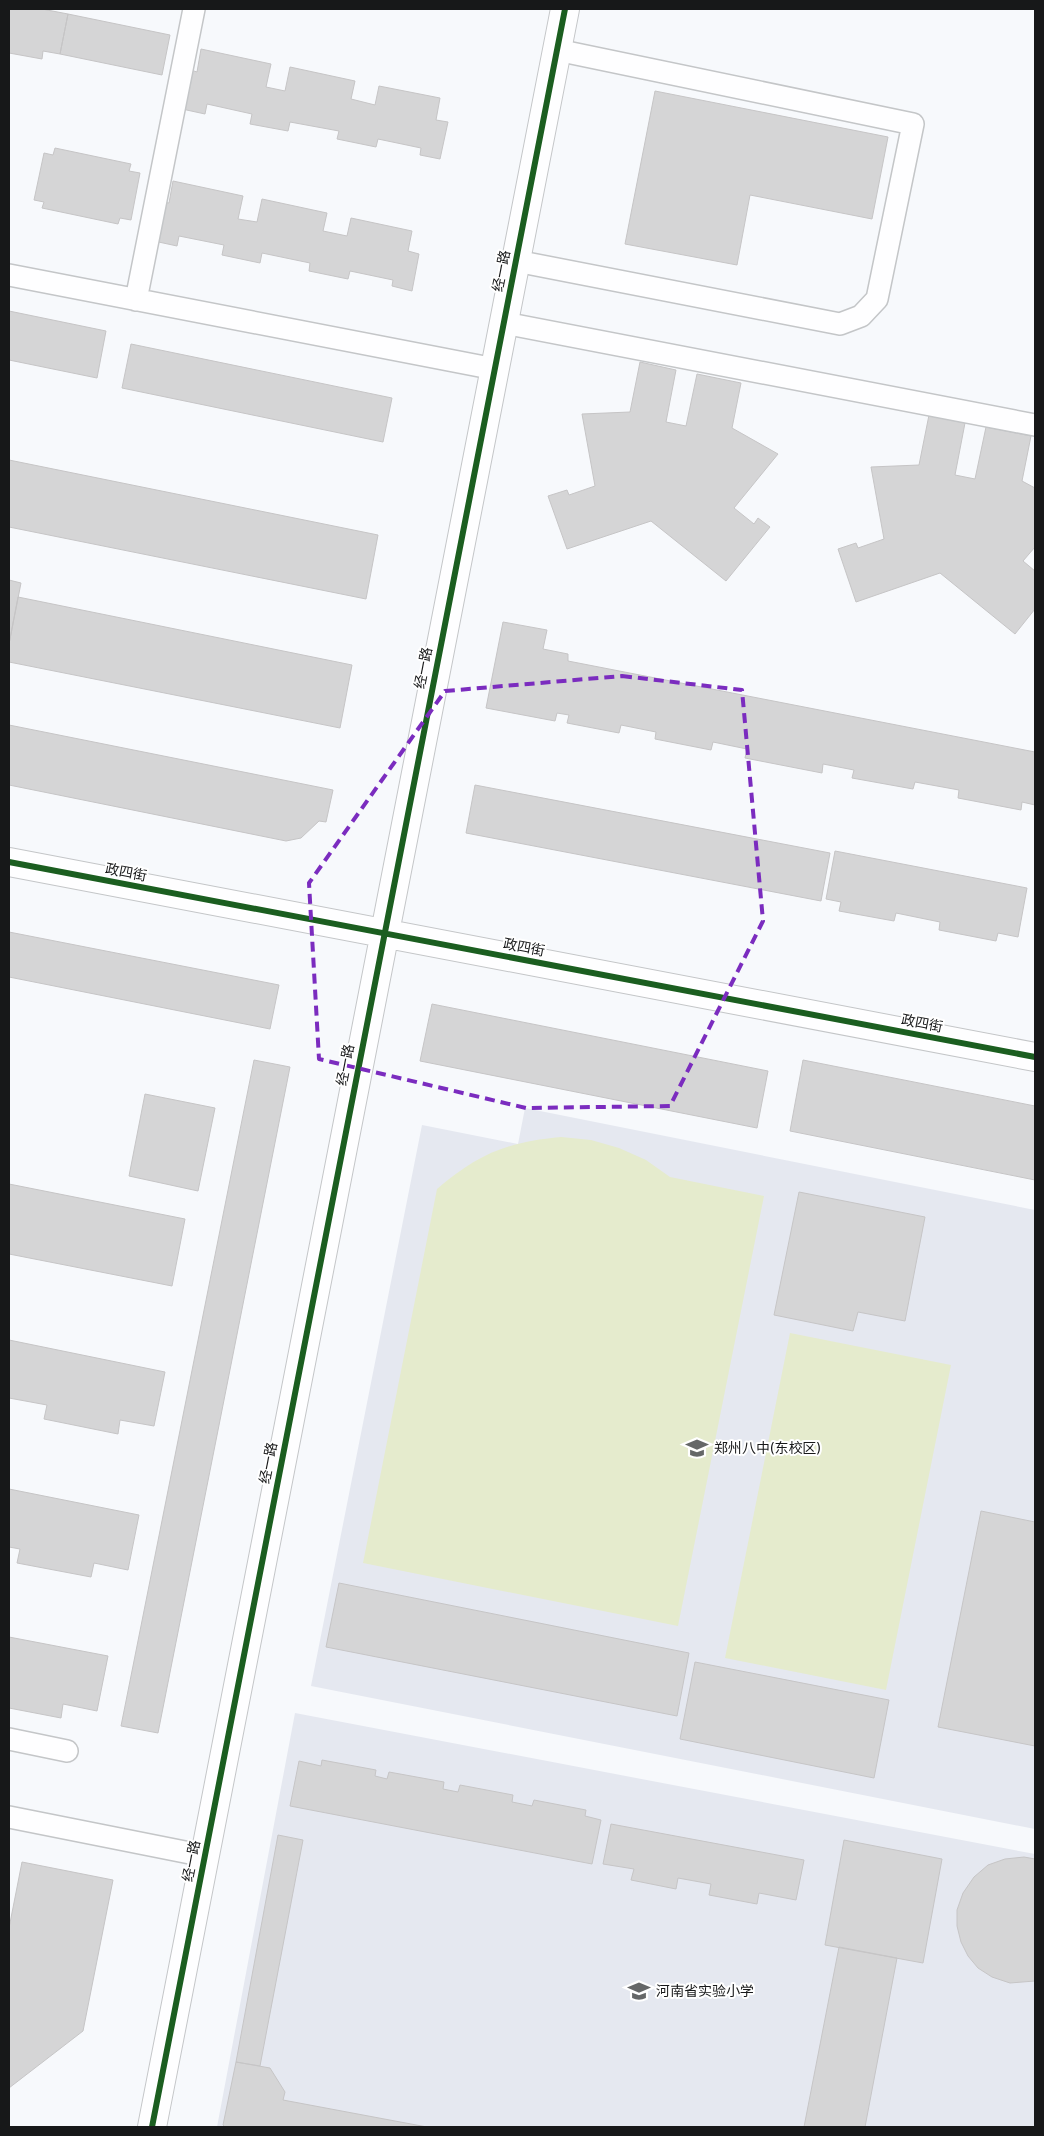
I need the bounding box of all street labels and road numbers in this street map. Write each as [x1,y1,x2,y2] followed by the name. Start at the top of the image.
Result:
[488,249,514,293] street label: 经一路
[410,646,436,690] street label: 经一路
[104,859,148,885] street label: 政四街
[502,934,546,960] street label: 政四街
[900,1010,944,1036] street label: 政四街
[332,1043,358,1087] street label: 经一路
[255,1441,281,1485] street label: 经一路
[178,1839,204,1883] street label: 经一路

